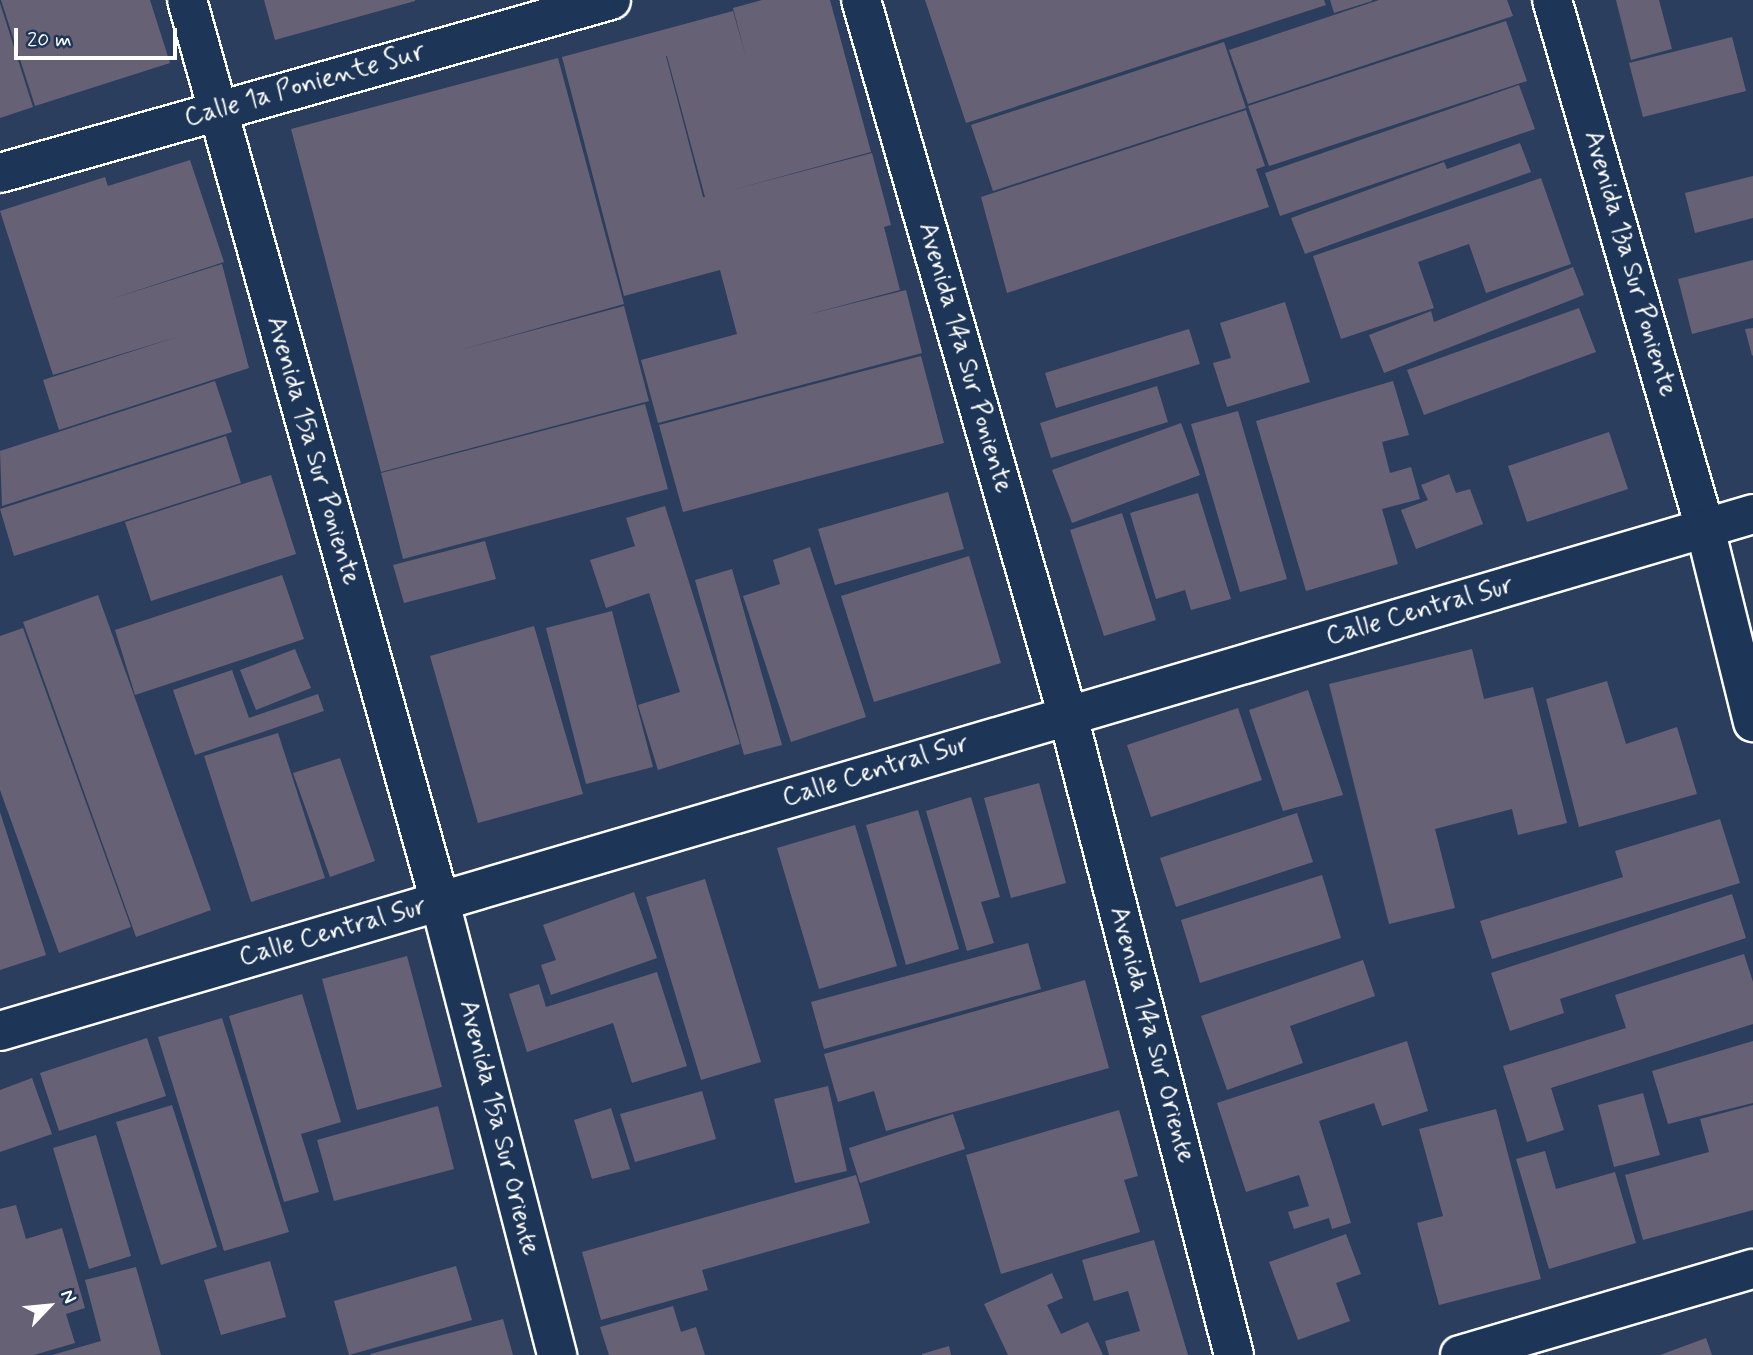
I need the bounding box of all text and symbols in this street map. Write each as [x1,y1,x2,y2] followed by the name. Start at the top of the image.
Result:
[18,14,180,58] scale bar
[27,26,72,54] text: 20 m
[184,37,426,135] street label: Calle 1a Poniente Sur
[1575,122,1683,406] street label: Avenida 13a Sur Poniente
[909,214,1019,502] street label: Avenida 14a Sur Poniente
[257,308,367,594] street label: Avenida 15a Sur Poniente
[1322,570,1518,654] street label: Calle Central Sur
[778,729,974,815] street label: Calle Central Sur
[235,891,431,975] street label: Calle Central Sur
[1101,899,1201,1171] street label: Avenida 14a Sur Oriente
[450,993,546,1263] street label: Avenida 15a Sur Oriente
[14,1271,84,1341] north arrow
[54,1285,82,1308] text: N

